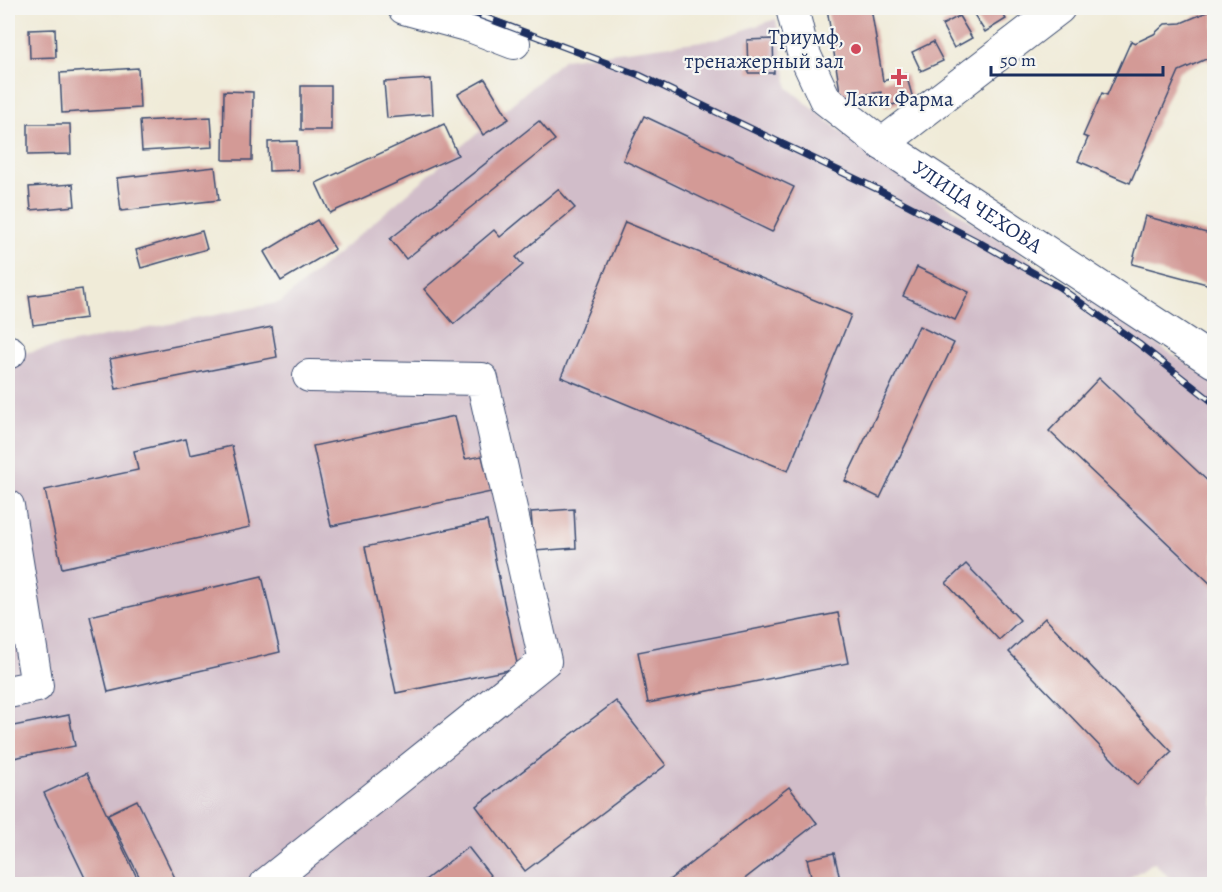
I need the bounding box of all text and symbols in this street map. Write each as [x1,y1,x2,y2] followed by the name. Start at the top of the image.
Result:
[684,23,844,75] place label: Триумф, тренажерный зал
[991,39,1164,77] scale bar
[849,42,863,56] marker: Триумф, тренажерный зал
[1000,48,1036,72] text: 50 m
[892,70,906,84] marker: Лаки Фарма
[844,85,954,113] place label: Лаки Фарма
[907,154,1048,260] street label: УЛИЦА ЧЕХОВА

